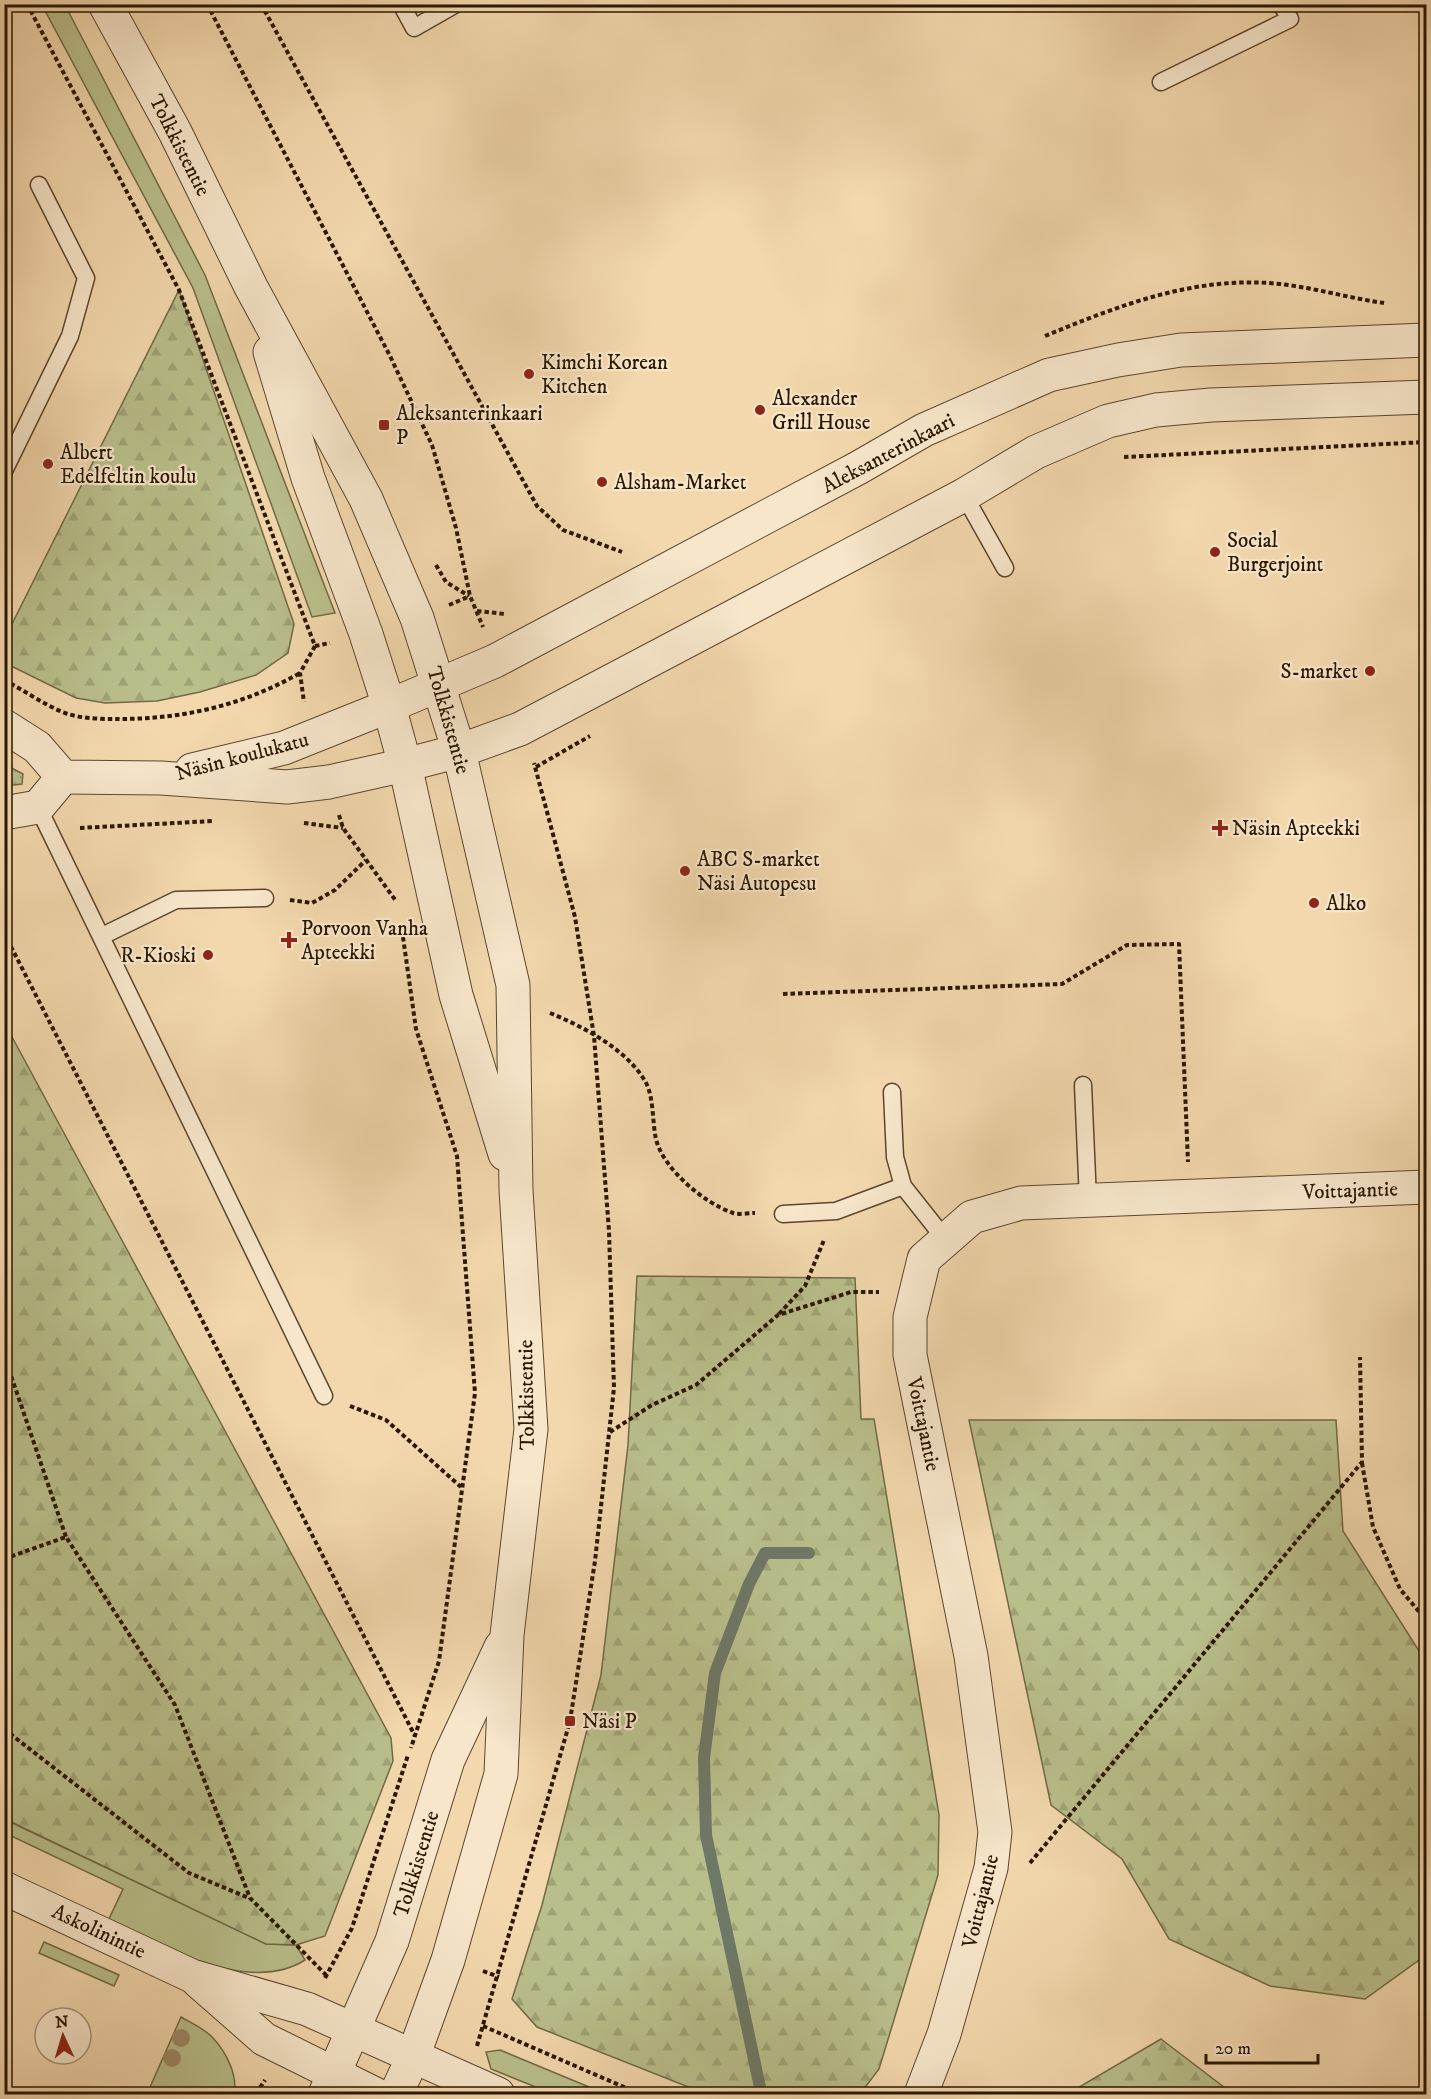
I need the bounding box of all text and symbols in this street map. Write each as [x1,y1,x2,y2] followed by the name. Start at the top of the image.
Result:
[142,90,216,201] street label: Tolkkistentie
[541,350,668,400] place label: Kimchi Korean Kitchen
[522,367,536,381] marker: Kimchi Korean Kitchen
[772,386,871,436] place label: Alexander Grill House
[396,401,543,451] place label: Aleksanterinkaari P
[753,403,767,417] marker: Alexander Grill House
[818,408,959,500] street label: Aleksanterinkaari
[377,418,391,432] marker: Aleksanterinkaari P
[60,440,196,490] place label: Albert Edelfeltin koulu
[41,457,55,471] marker: Albert Edelfeltin koulu
[614,470,747,496] place label: Alsham-Market
[595,475,609,489] marker: Alsham-Market
[1227,528,1324,578] place label: Social Burgerjoint
[1208,545,1222,559] marker: Social Burgerjoint
[1280,659,1358,685] place label: S-market
[420,664,476,777] street label: Tolkkistentie
[1363,664,1377,678] marker: S-market
[173,727,312,787] street label: Näsin koulukatu
[1232,816,1360,842] place label: Näsin Apteekki
[1213,821,1227,835] marker: Näsin Apteekki
[697,847,820,897] place label: ABC S-market Näsi Autopesu
[678,864,692,878] marker: ABC S-market Näsi Autopesu
[1326,891,1366,917] place label: Alko
[1307,896,1321,910] marker: Alko
[301,916,428,966] place label: Porvoon Vanha Apteekki
[282,933,296,947] marker: Porvoon Vanha Apteekki
[120,943,196,969] place label: R-Kioski
[201,948,215,962] marker: R-Kioski
[1301,1176,1399,1206] street label: Voittajantie
[513,1339,541,1450] street label: Tolkkistentie
[900,1374,946,1474] street label: Voittajantie
[582,1709,637,1735] place label: Näsi P
[563,1714,577,1728] marker: Näsi P
[388,1807,446,1921] street label: Tolkkistentie
[957,1851,1005,1952] street label: Voittajantie
[48,1899,150,1965] street label: Askolinintie
[33,2006,93,2066] north arrow
[55,2012,69,2032] text: N
[1206,2027,1318,2065] scale bar
[1215,2038,1251,2060] text: 20 m

